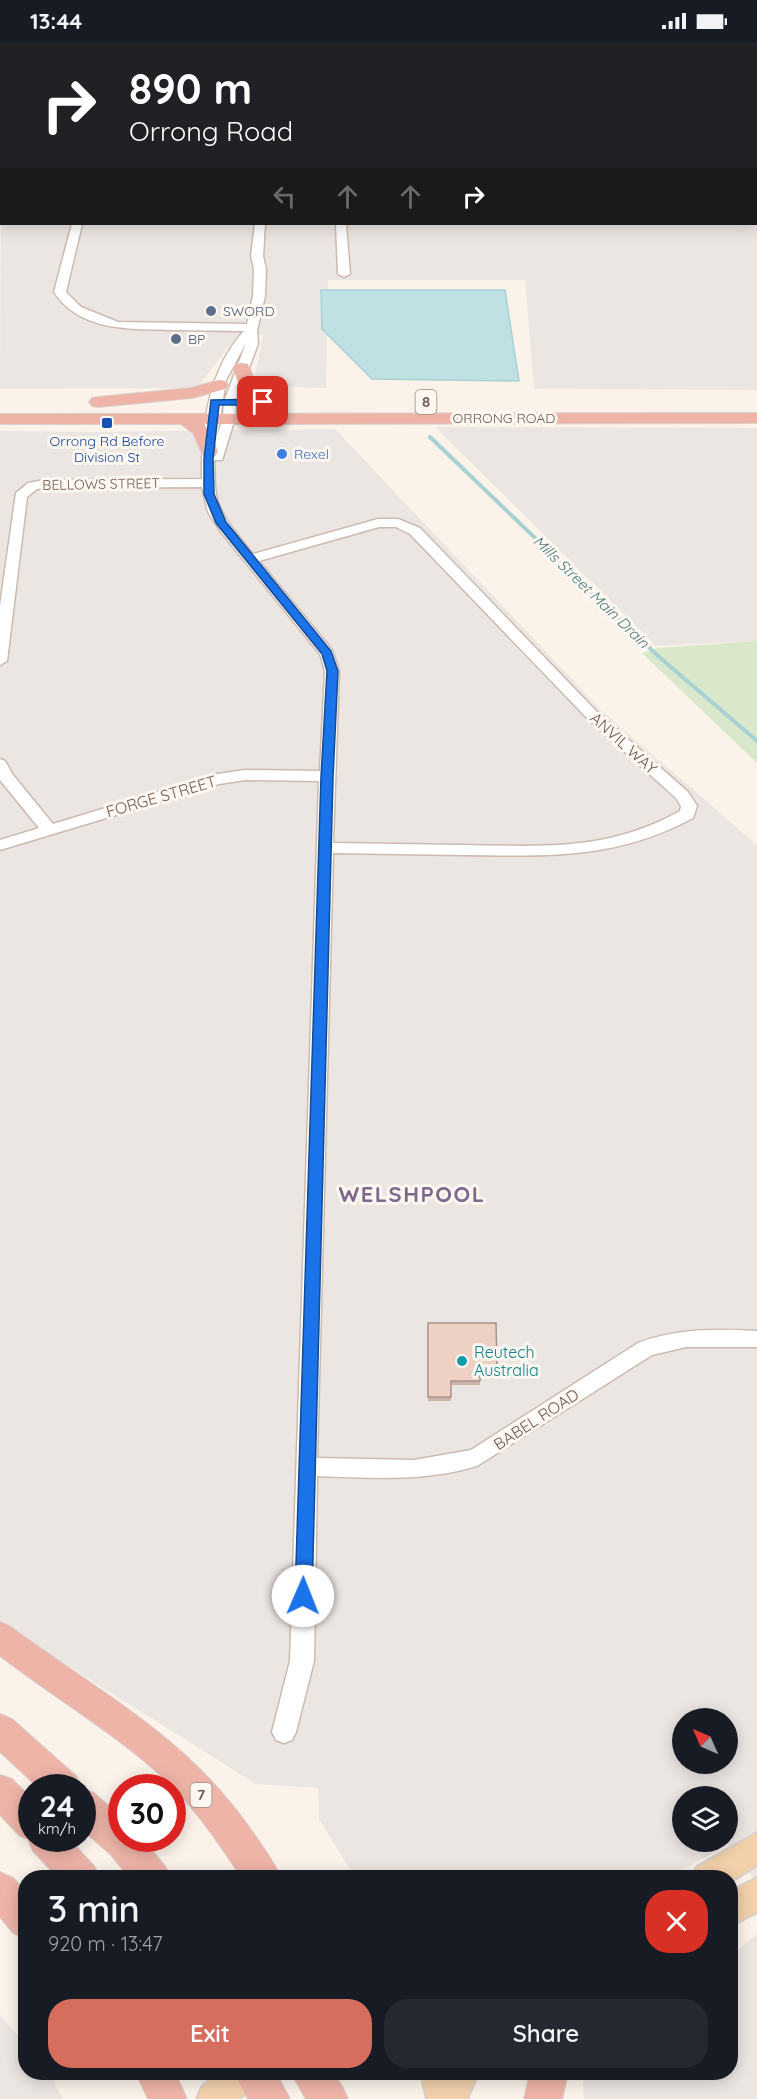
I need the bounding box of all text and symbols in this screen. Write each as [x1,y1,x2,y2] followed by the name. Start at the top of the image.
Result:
[30,7,82,35] text: 13:44
[129,62,252,115] text: 890 m
[30,66,108,144] icon: right
[129,114,293,148] text: Orrong Road
[268,180,301,213] icon: left
[331,180,364,213] icon: ahead
[394,180,427,213] icon: ahead
[457,180,490,213] icon: right
[223,302,275,320] place label: SWORD
[204,304,218,318] marker: SWORD
[188,330,205,348] place label: BP
[169,332,183,346] marker: BP
[237,376,288,427] pin
[246,385,279,418] icon: arrive
[416,390,436,414] road number: 8
[453,409,555,427] street label: ORRONG ROAD
[100,416,114,430] marker: Orrong Rd Before Division St
[50,432,165,466] place label: Orrong Rd Before Division St
[294,445,329,463] place label: Rexel
[275,447,289,461] marker: Rexel
[42,474,160,494] street label: BELLOWS STREET
[530,531,653,652] water label: Mills Street Main Drain
[586,708,662,778] street label: ANVIL WAY
[104,771,219,821] street label: FORGE STREET
[338,1180,486,1208] district label: WELSHPOOL
[474,1342,539,1380] place label: Reutech Australia
[455,1354,469,1368] marker: Reutech Australia
[490,1384,582,1454] street label: BABEL ROAD
[271,1564,335,1628] position arrow
[672,1708,738,1774] north arrow
[672,1708,738,1852] map controls
[108,1774,186,1852] speed limit sign: 30
[190,1783,212,1807] road number: 7
[672,1786,738,1852] button: layers
[40,1787,74,1825] text: 24
[38,1819,76,1838] text: km/h
[48,1886,140,1931] text: 3 min
[645,1890,708,1953] button: close
[48,1931,162,1956] text: 920 m · 13:47
[48,1999,372,2068] button: Exit
[384,1999,708,2068] button: Share

